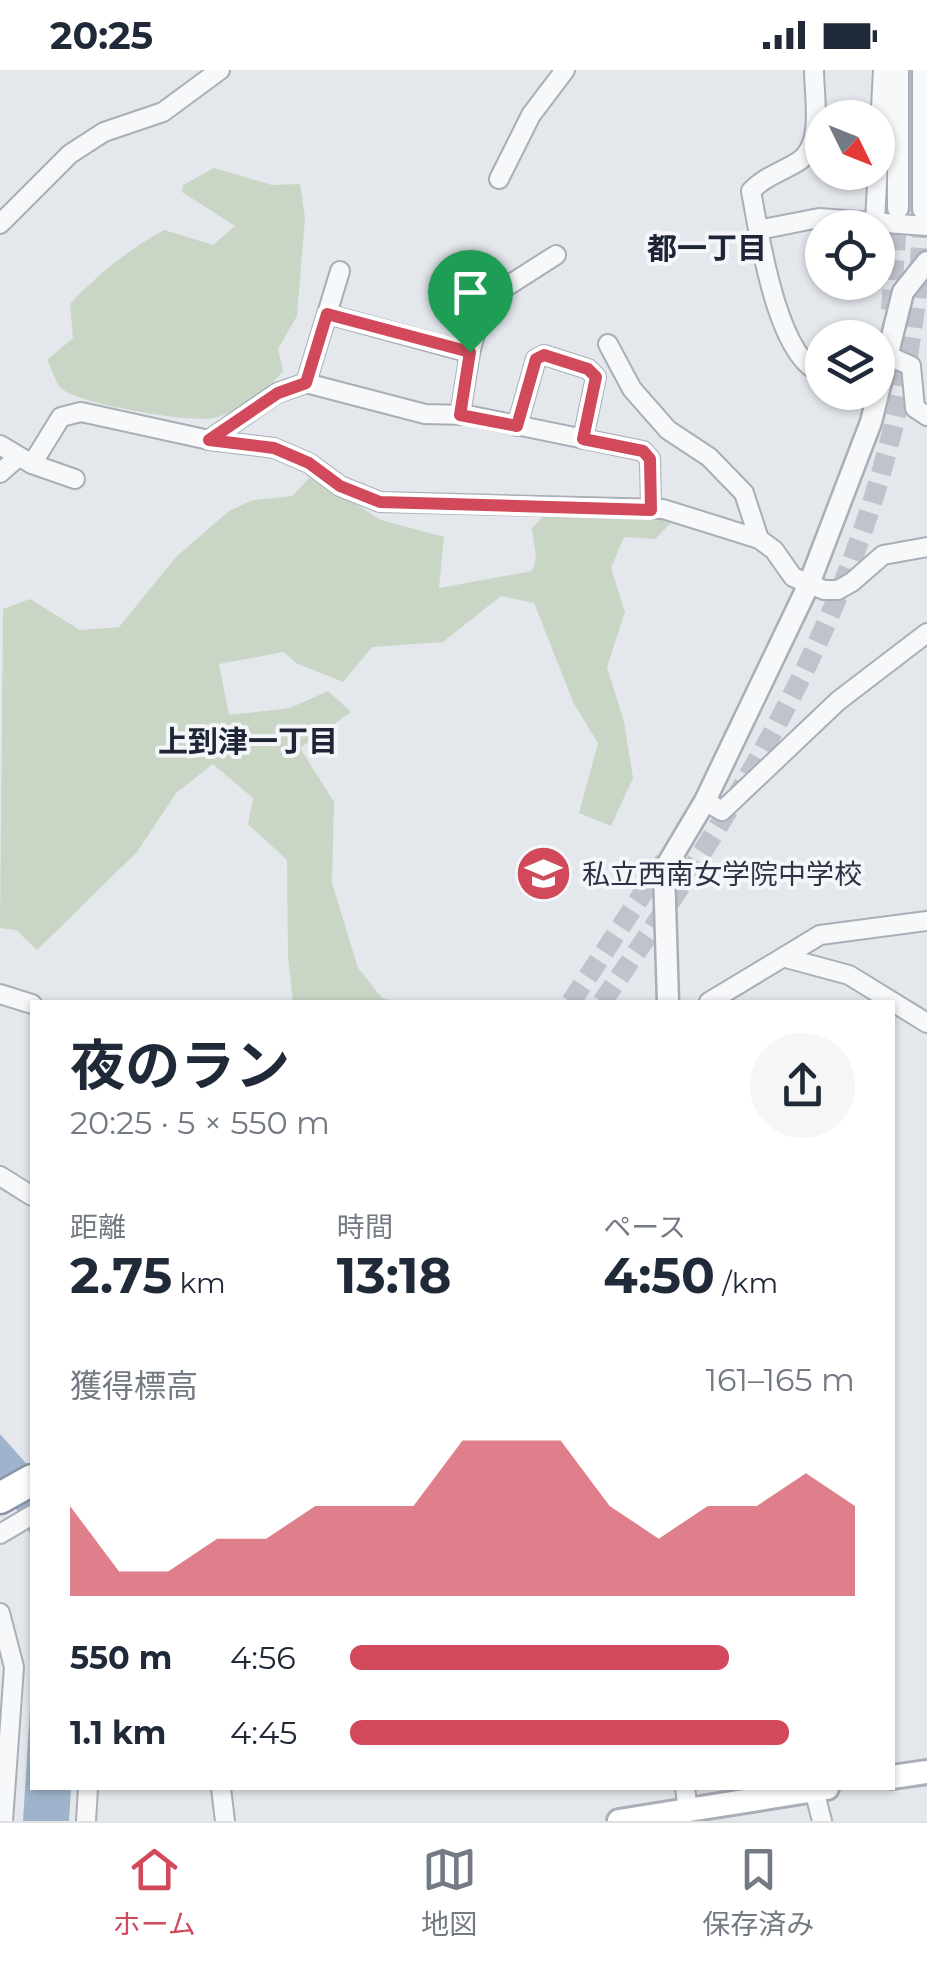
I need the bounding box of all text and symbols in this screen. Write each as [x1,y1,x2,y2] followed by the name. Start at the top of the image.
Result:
[50,12,153,59] text: 20:25
[805,100,895,190] north arrow
[805,100,895,410] map controls
[805,210,895,300] button: locate
[647,230,767,267] district label: 都一丁目
[428,250,513,353] pin
[443,265,498,320] icon: arrive
[805,320,895,410] button: layers
[158,723,338,760] district label: 上到津一丁目
[513,844,573,904] school or university icon: 私立西南女学院中学校
[582,857,862,891] place label: 私立西南女学院中学校
[70,1032,290,1099] text: 夜のラン
[750,1033,855,1138] button: share
[70,1103,330,1142] text: 20:25 · 5 × 550 m
[70,1210,126,1244] text: 距離
[337,1210,393,1244] text: 時間
[603,1210,686,1244] text: ペース
[70,1245,172,1306] text: 2.75
[337,1245,452,1306] text: 13:18
[603,1245,715,1306] text: 4:50
[172,1266,226,1300] text: km
[715,1266,778,1300] text: /km
[705,1360,855,1399] text: 161–165 m
[70,1366,198,1405] text: 獲得標高
[70,1638,172,1677] text: 550 m
[230,1638,296,1677] text: 4:56
[70,1713,166,1752] text: 1.1 km
[230,1713,297,1752] text: 4:45
[113,1842,196,1942] tab: ホーム
[421,1842,477,1942] tab: 地図
[702,1842,814,1942] tab: 保存済み

